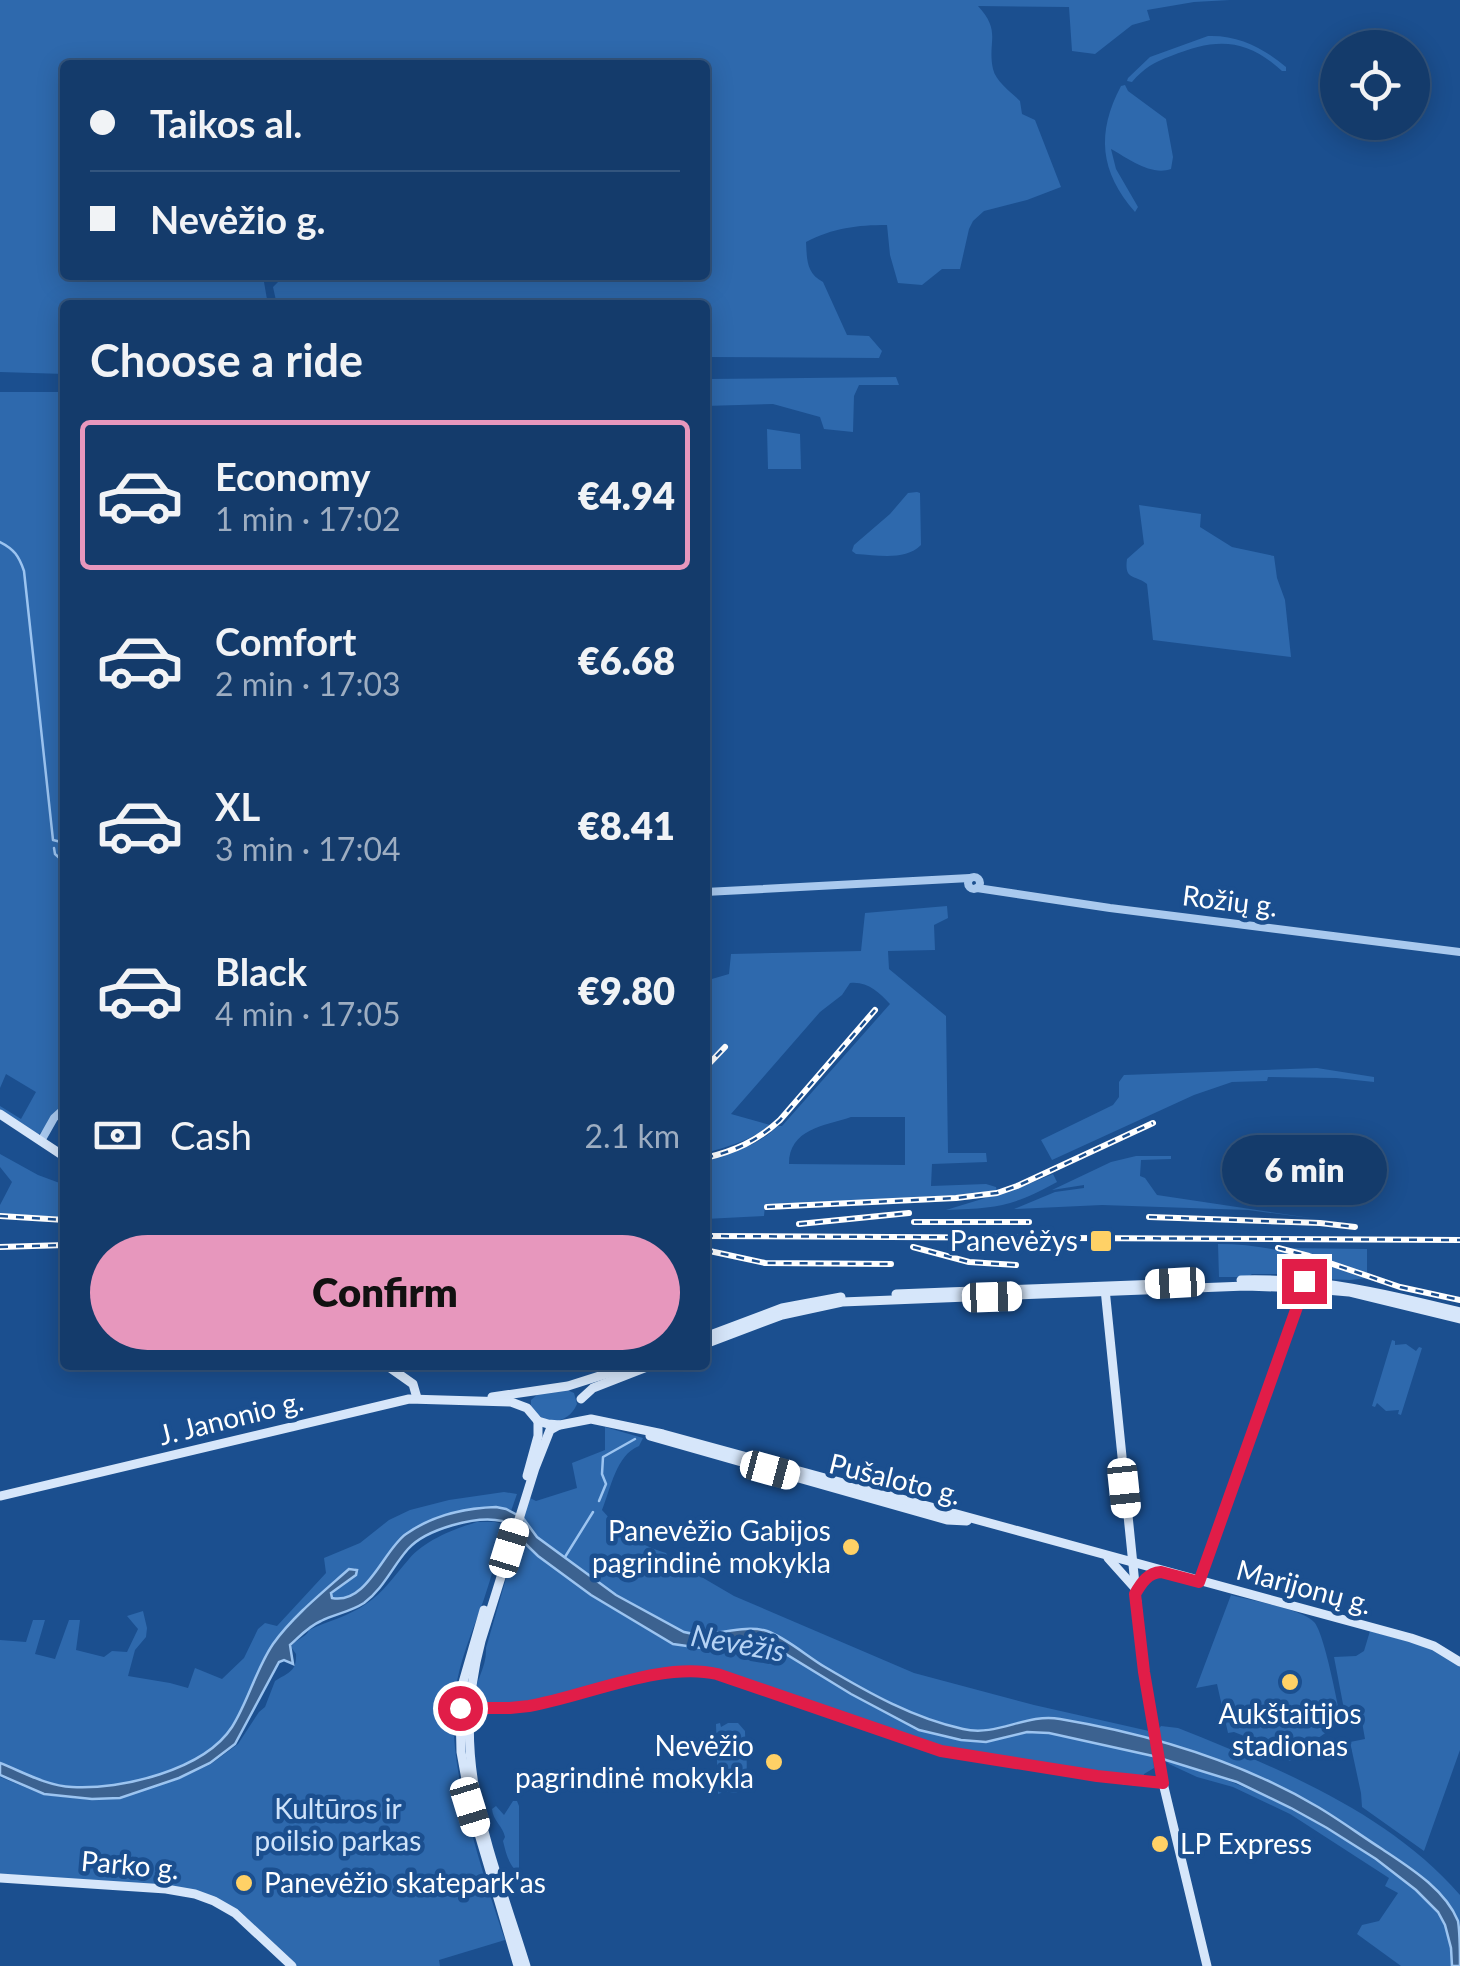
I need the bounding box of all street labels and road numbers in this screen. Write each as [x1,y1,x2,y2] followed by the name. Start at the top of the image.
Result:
[1181,877,1280,923] street label: Rožių g.
[155,1383,307,1451] street label: J. Janonio g.
[826,1445,965,1511] street label: Pušaloto g.
[1233,1552,1376,1620] street label: Marijonų g.
[80,1843,180,1885] street label: Parko g.

